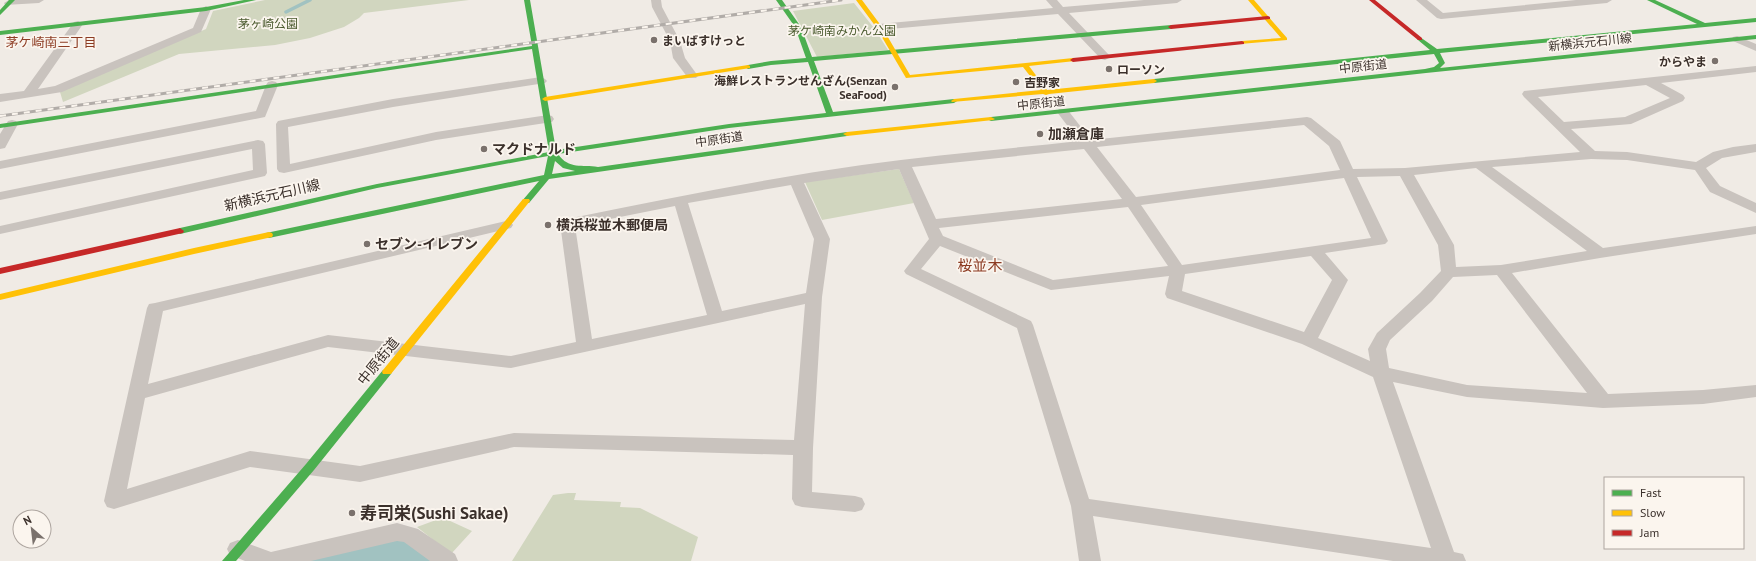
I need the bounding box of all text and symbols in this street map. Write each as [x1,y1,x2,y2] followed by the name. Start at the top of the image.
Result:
[238,16,298,31] park label: 茅ヶ崎公園
[788,23,896,38] park label: 茅ケ崎南みかん公園
[1547,30,1633,54] street label: 新横浜元石川線
[662,33,746,48] place label: まいばすけっと
[5,34,97,51] district label: 茅ケ崎南三丁目
[649,35,659,45] marker: まいばすけっと
[1659,54,1707,69] place label: からやま
[1338,56,1388,76] street label: 中原街道
[1710,56,1720,66] marker: からやま
[1117,62,1165,77] place label: ローソン
[1104,64,1114,74] marker: ローソン
[714,73,887,102] place label: 海鮮レストランせんざん(Senzan SeaFood)
[1024,75,1060,90] place label: 吉野家
[1011,77,1021,87] marker: 吉野家
[890,82,900,92] marker: 海鮮レストランせんざん(Senzan SeaFood)
[1016,93,1066,113] street label: 中原街道
[1048,125,1104,143] place label: 加瀬倉庫
[694,128,744,150] street label: 中原街道
[1035,129,1045,139] marker: 加瀬倉庫
[492,140,576,158] place label: マクドナルド
[479,144,489,154] marker: マクドナルド
[222,175,322,215] street label: 新横浜元石川線
[556,216,668,234] place label: 横浜桜並木郵便局
[543,220,553,230] marker: 横浜桜並木郵便局
[375,235,478,253] place label: セブン-イレブン
[362,239,372,249] marker: セブン-イレブン
[957,256,1003,275] district label: 桜並木
[353,334,403,388] street label: 中原街道
[1604,477,1744,549] legend
[1640,485,1661,500] text: Fast
[360,502,508,524] place label: 寿司栄(Sushi Sakae)
[1640,505,1665,520] text: Slow
[347,508,357,518] marker: 寿司栄(Sushi Sakae)
[12,509,52,549] north arrow
[21,512,34,528] text: N
[1639,525,1659,540] text: Jam

